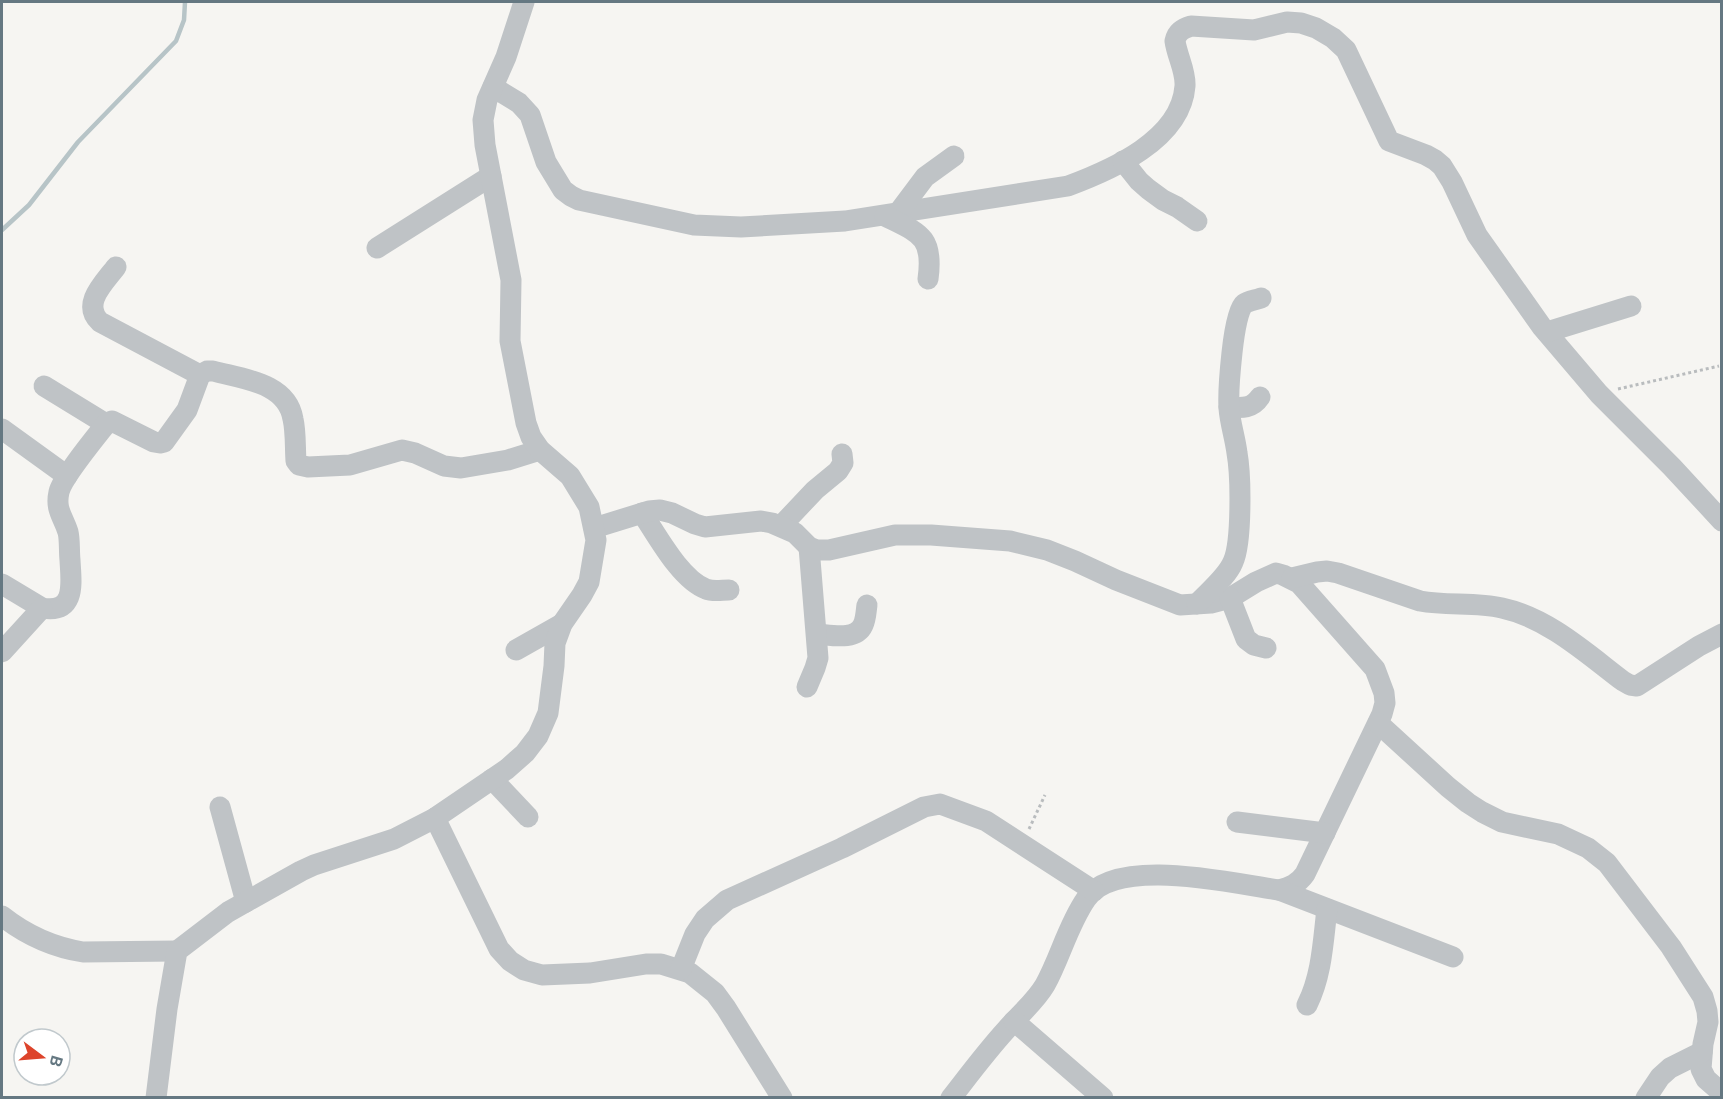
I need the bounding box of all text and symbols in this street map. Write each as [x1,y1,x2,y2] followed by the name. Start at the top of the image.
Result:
[12,1027,72,1087] north arrow
[45,1053,67,1069] text: B

